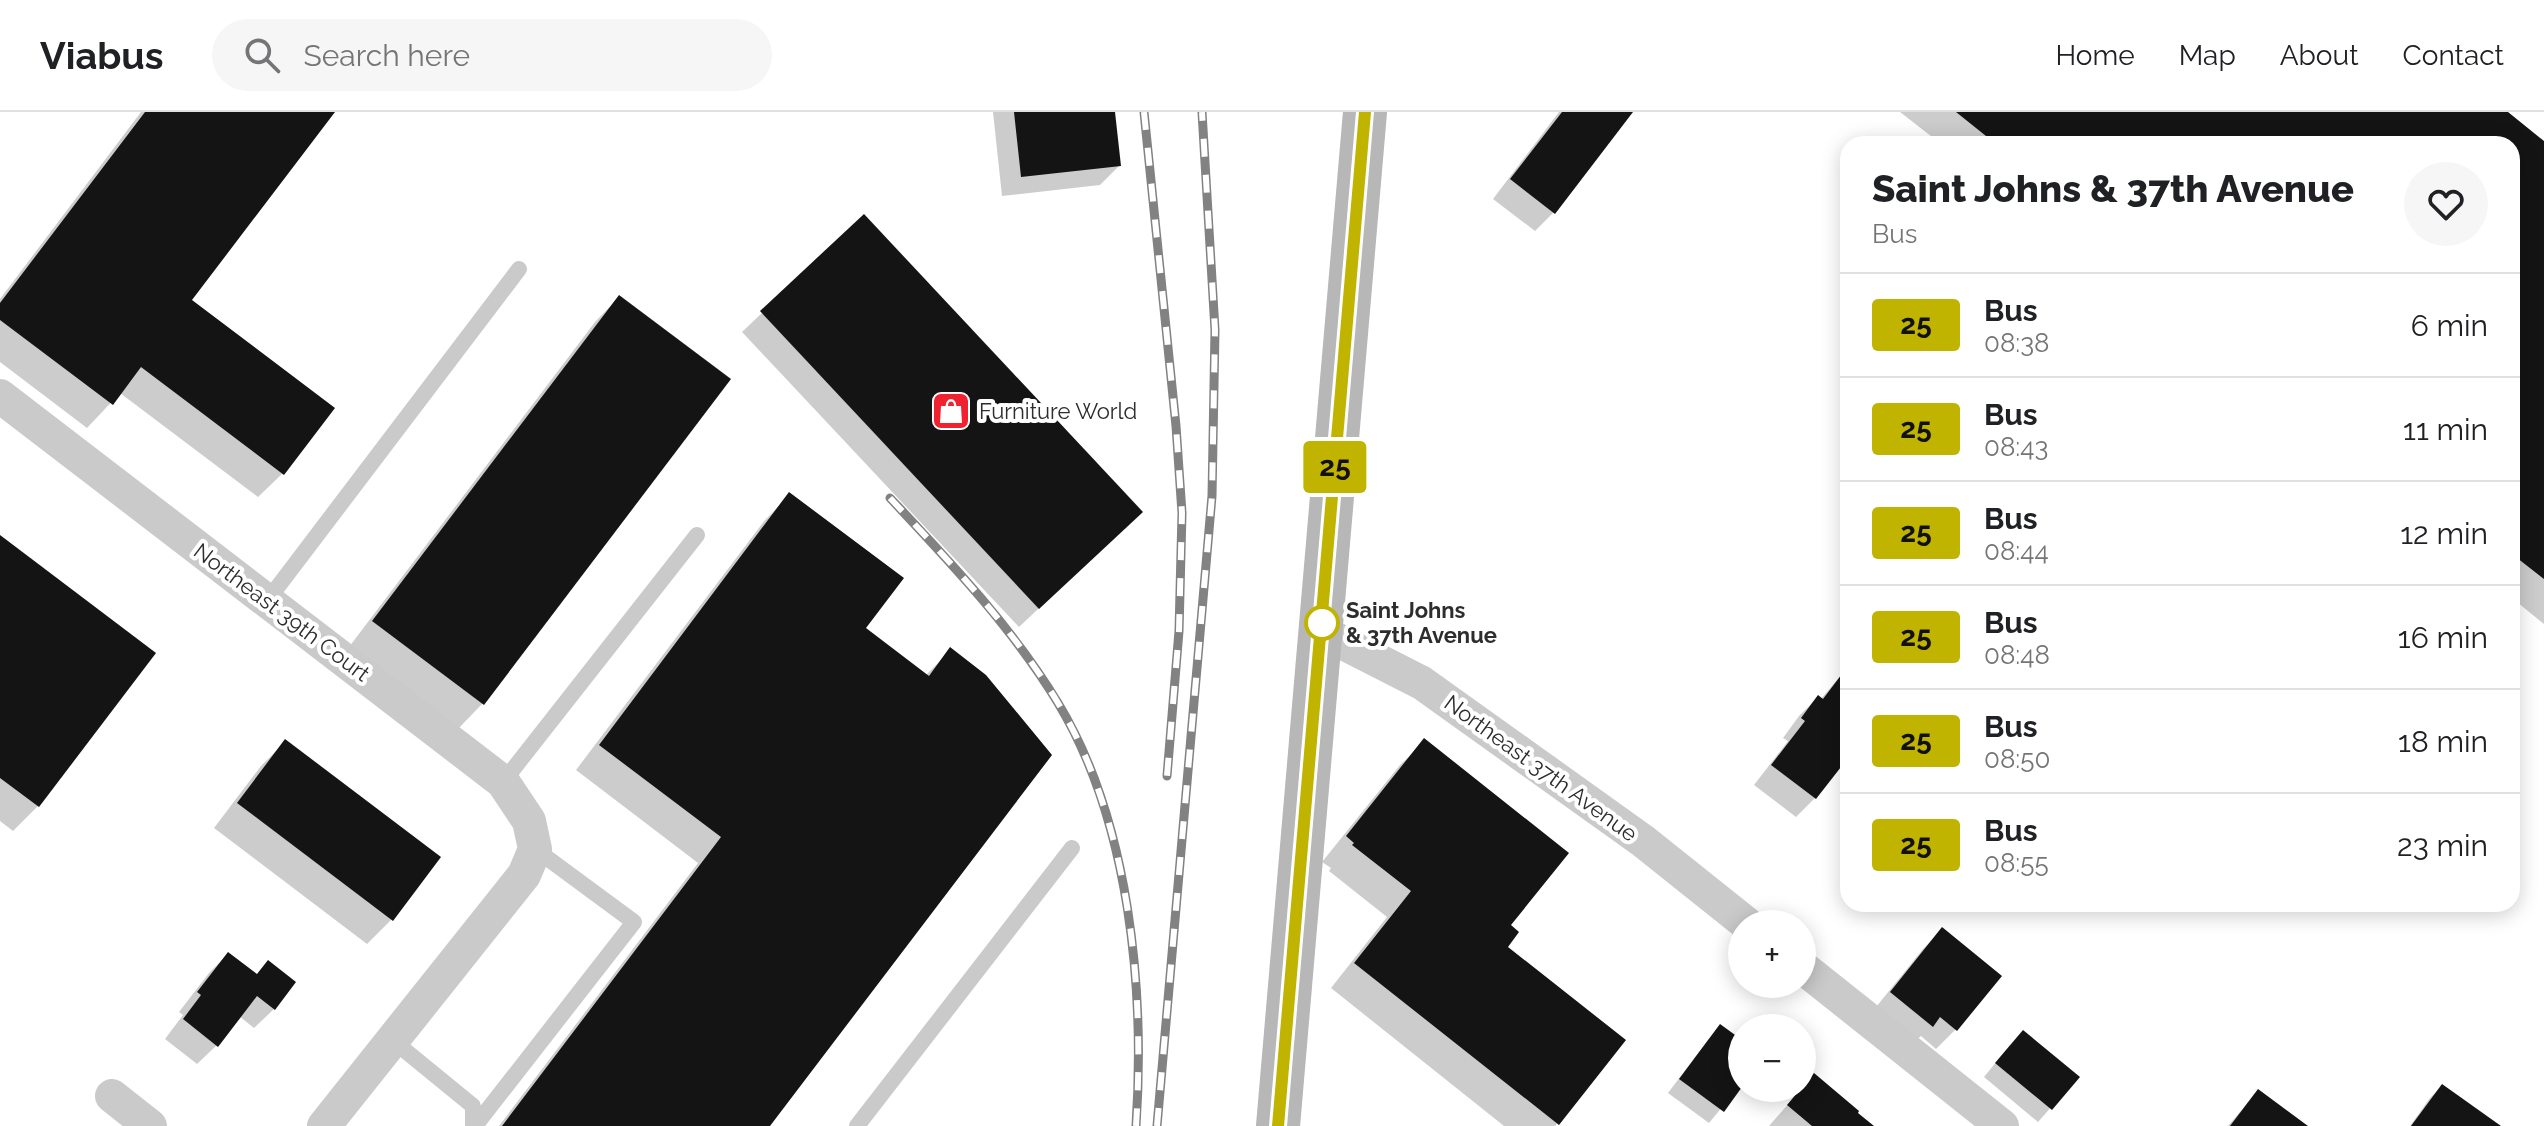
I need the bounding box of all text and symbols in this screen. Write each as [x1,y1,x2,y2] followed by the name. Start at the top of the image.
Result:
[212,19,772,91] search box
[40,33,164,78] text: Viabus
[240,33,284,77] icon: search
[304,38,470,73] text: Search here
[2055,39,2135,72] text: Home
[2179,39,2236,72] text: Map
[2280,39,2359,72] text: About
[2403,39,2504,72] text: Contact
[2404,162,2488,246] button: heart
[1872,166,2354,211] text: Saint Johns & 37th Avenue
[1872,219,1917,249] text: Bus
[1984,293,2038,328] text: Bus
[1900,308,1932,341] text: 25
[2411,308,2488,343] text: 6 min
[1984,328,2050,358] text: 08:38
[930,390,972,432] shop icon: Furniture World
[1984,397,2038,432] text: Bus
[979,398,1137,424] place label: Furniture World
[1900,412,1932,445] text: 25
[2403,412,2488,447] text: 11 min
[1984,432,2048,462] text: 08:43
[1299,441,1371,493] line badge: 25
[1319,450,1351,483] text: 25
[1984,501,2038,536] text: Bus
[1900,516,1932,549] text: 25
[2400,516,2488,551] text: 12 min
[1984,536,2049,566] text: 08:44
[189,537,375,687] street label: Northeast 39th Court
[1346,597,1497,648] place label: Saint Johns & 37th Avenue
[1984,605,2038,640] text: Bus
[1305,606,1339,640] marker: Saint Johns & 37th Avenue
[1900,620,1932,653] text: 25
[2398,620,2488,655] text: 16 min
[1984,640,2050,670] text: 08:48
[1439,689,1643,847] street label: Northeast 37th Avenue
[1984,709,2038,744] text: Bus
[1900,724,1932,757] text: 25
[2398,724,2488,759] text: 18 min
[1984,744,2050,774] text: 08:50
[1984,813,2038,848] text: Bus
[1900,828,1932,861] text: 25
[2397,828,2488,863] text: 23 min
[1984,848,2049,878] text: 08:55
[1728,910,1816,1102] map controls
[1728,910,1816,998] button: +
[1728,1014,1816,1102] button: −

